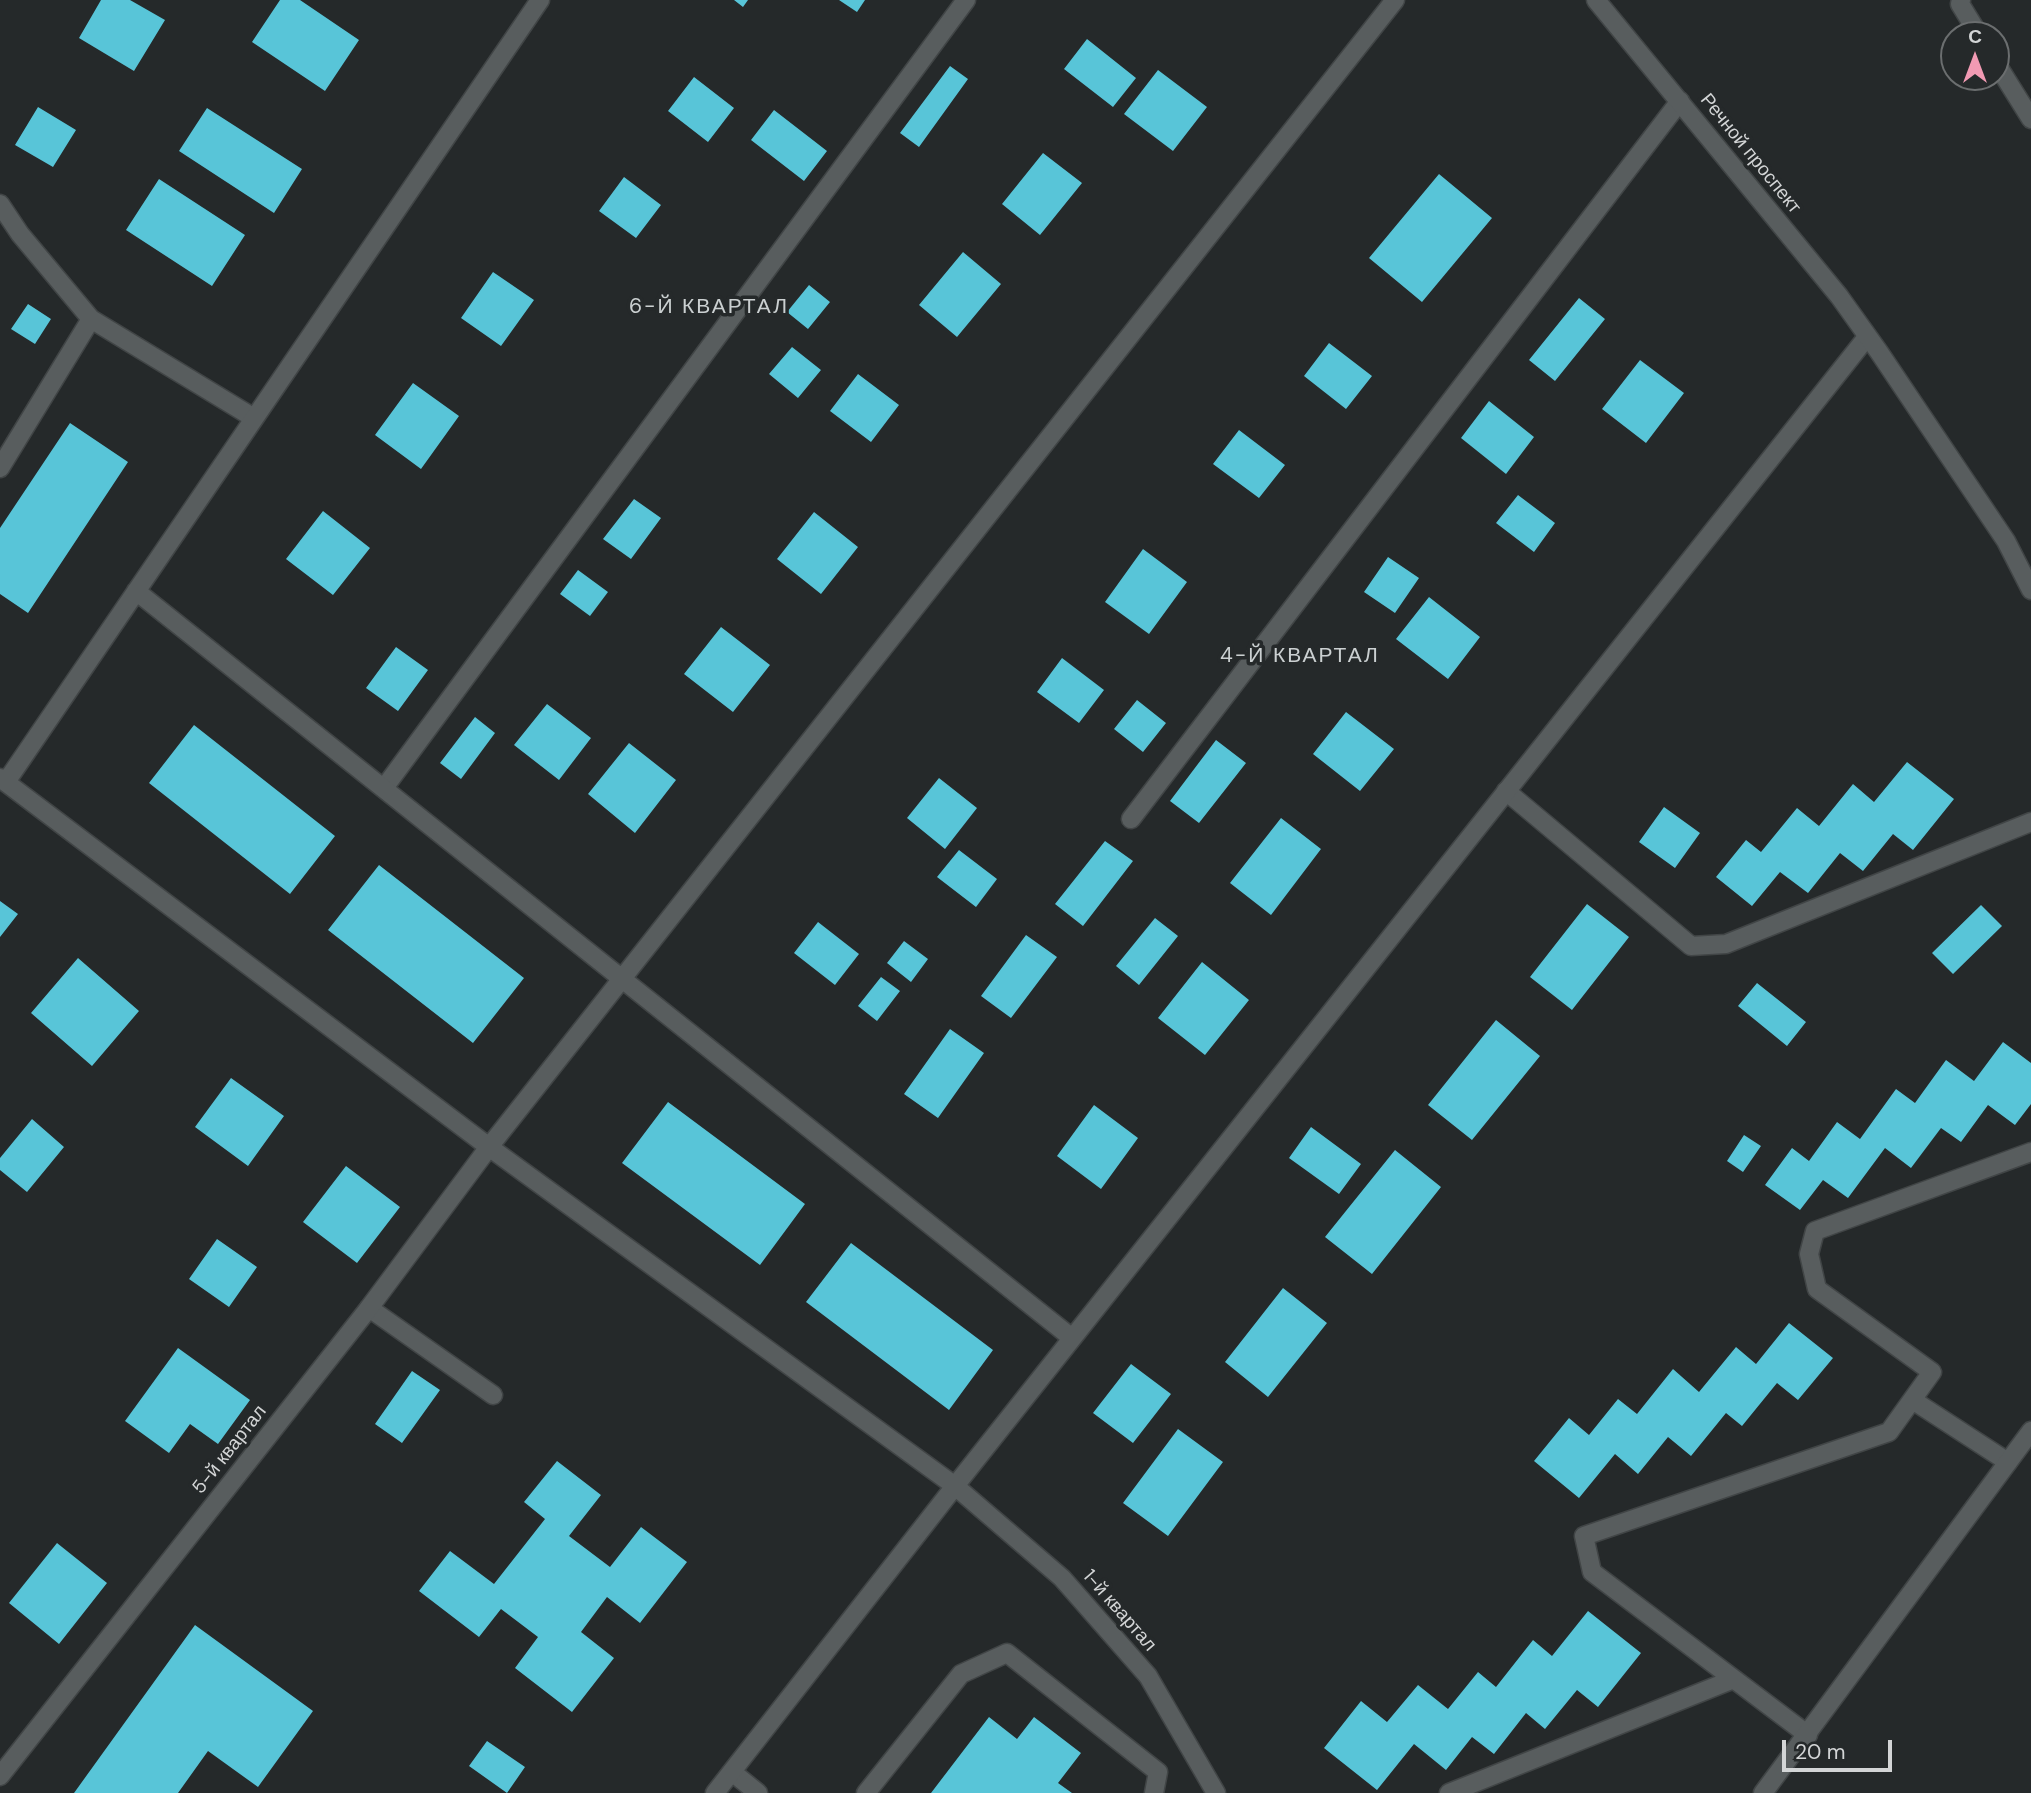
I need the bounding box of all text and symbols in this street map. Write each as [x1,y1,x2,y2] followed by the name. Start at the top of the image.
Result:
[1940,21,2010,91] north arrow
[1968,24,1982,49] text: С
[1695,90,1805,218] street label: Речной проспект
[630,294,788,320] district label: 6-Й КВАРТАЛ
[1221,643,1379,669] district label: 4-Й КВАРТАЛ
[188,1401,272,1499] street label: 5-й квартал
[1077,1565,1161,1657] street label: 1-й квартал
[1786,1727,1896,1771] scale bar
[1795,1738,1846,1766] text: 20 m

